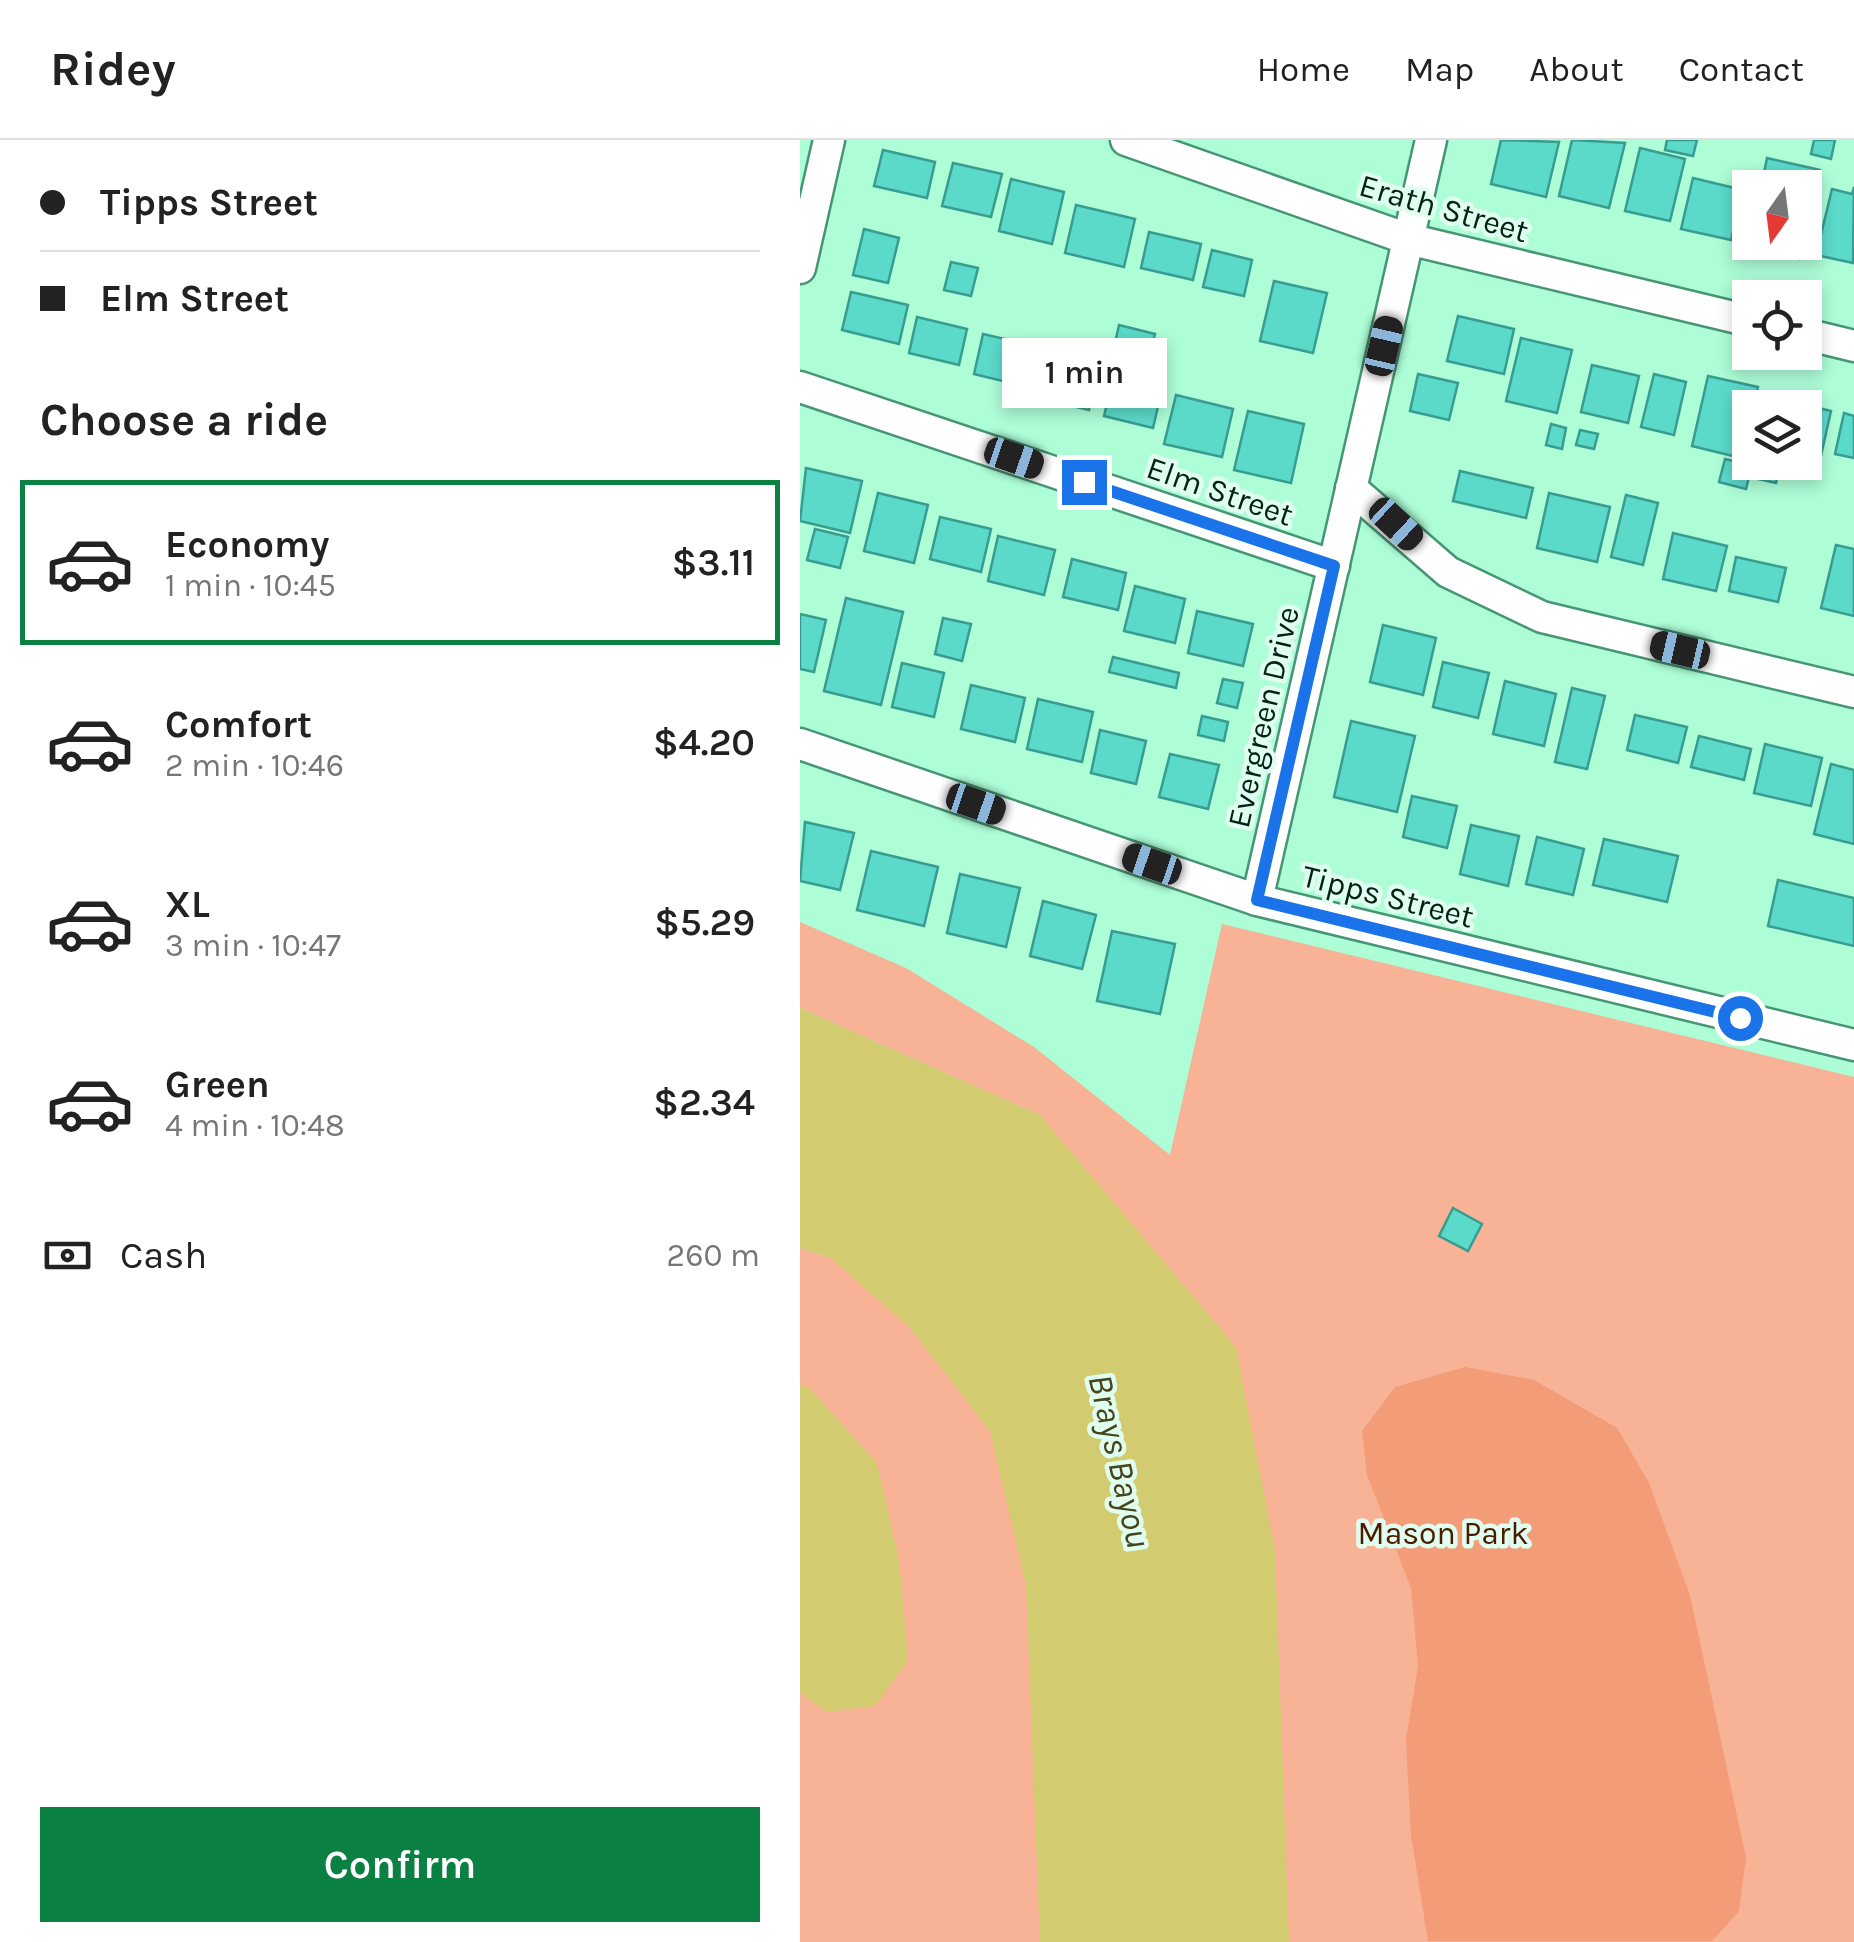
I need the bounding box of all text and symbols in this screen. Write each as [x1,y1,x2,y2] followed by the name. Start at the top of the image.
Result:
[50,41,176,97] text: Ridey
[1257,49,1350,90] text: Home
[1405,49,1474,90] text: Map
[1529,49,1624,90] text: About
[1679,49,1804,90] text: Contact
[1355,167,1533,250] street label: Erath Street
[1732,170,1822,260] north arrow
[1732,170,1822,480] map controls
[100,180,318,225] text: Tipps Street
[100,276,289,321] text: Elm Street
[1732,280,1822,370] button: locate
[1363,313,1405,379] car
[1002,337,1166,407] callout: 1 min
[1045,354,1124,391] text: 1 min
[1732,390,1822,480] button: layers
[40,394,328,446] text: Choose a ride
[981,434,1047,482] car
[1142,449,1298,534] street label: Elm Street
[1062,460,1107,505] route end
[1364,493,1428,555] car
[45,518,135,608] icon: car
[165,522,329,567] text: Economy
[672,540,755,585] text: $3.11
[165,567,336,604] text: 1 min · 10:45
[1220,603,1307,831] street label: Evergreen Drive
[1647,629,1713,671] car
[45,698,135,788] icon: car
[165,702,312,747] text: Comfort
[653,720,755,765] text: $4.20
[165,747,344,784] text: 2 min · 10:46
[943,780,1009,828] car
[1119,840,1185,888] car
[1298,857,1477,936] street label: Tipps Street
[45,878,135,968] icon: car
[165,882,210,927] text: XL
[654,900,755,945] text: $5.29
[165,927,341,964] text: 3 min · 10:47
[1718,996,1763,1041] route start
[45,1058,135,1148] icon: car
[165,1062,270,1107] text: Green
[653,1080,755,1125] text: $2.34
[165,1107,345,1144] text: 4 min · 10:48
[40,1228,95,1283] icon: cash
[120,1233,207,1278] text: Cash
[667,1237,760,1274] text: 260 m
[1080,1370,1159,1552] water label: Brays Bayou
[1358,1515,1528,1552] park label: Mason Park
[40,1807,760,1922] button: Confirm

